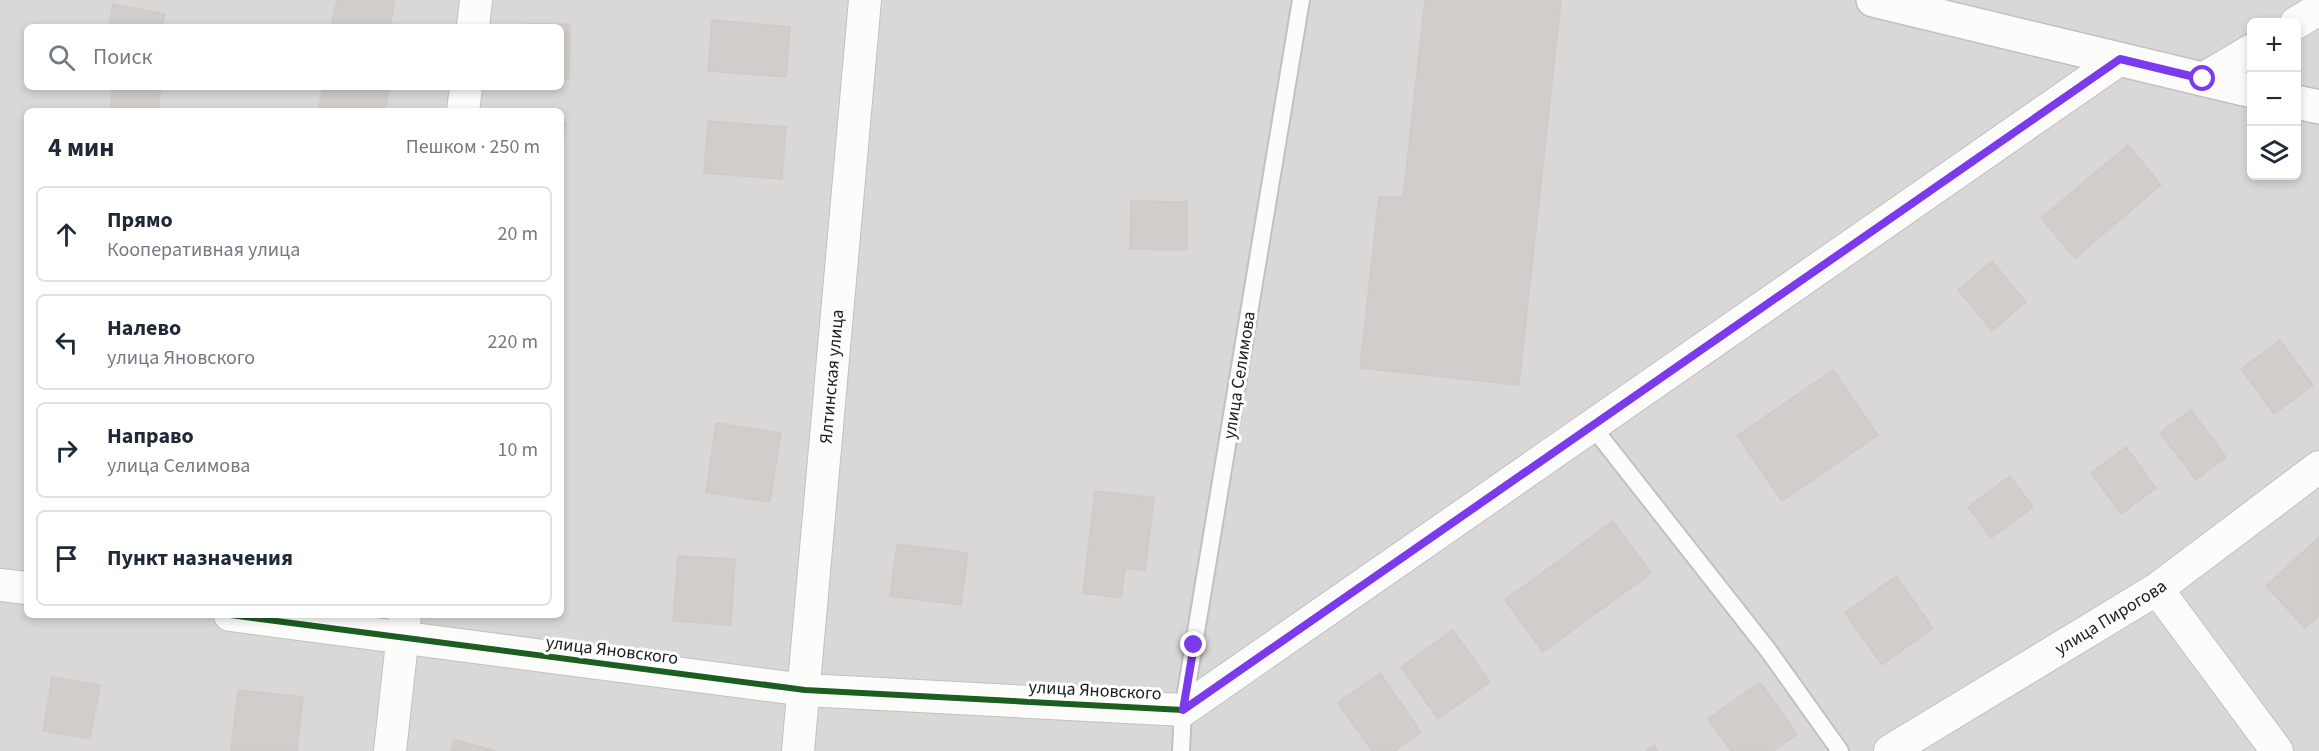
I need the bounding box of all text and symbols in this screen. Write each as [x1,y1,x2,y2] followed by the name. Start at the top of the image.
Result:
[2247,18,2301,180] map controls
[2247,18,2301,72] button: +
[24,24,564,90] search box
[45,41,78,74] icon: search
[93,41,152,73] text: Поиск
[2189,65,2215,91] route start
[2247,72,2301,126] button: −
[2247,126,2301,180] button: layers
[48,129,114,166] text: 4 мин
[406,133,540,161] text: Пешком · 250 m
[107,204,173,236] text: Прямо
[50,218,83,251] icon: ahead
[498,220,538,248] text: 20 m
[107,236,300,264] text: Кооперативная улица
[813,308,850,445] street label: Ялтинская улица
[1217,309,1262,441] street label: улица Селимова
[107,312,181,344] text: Налево
[50,326,83,359] icon: left
[488,328,538,356] text: 220 m
[107,344,255,372] text: улица Яновского
[107,420,194,452] text: Направо
[50,434,83,467] icon: right
[498,436,538,464] text: 10 m
[107,452,250,480] text: улица Селимова
[50,542,83,575] icon: arrive
[107,542,293,574] text: Пункт назначения
[2050,574,2172,661] street label: улица Пирогова
[544,630,680,671] street label: улица Яновского
[1180,631,1206,657] route end
[1028,675,1162,706] street label: улица Яновского

